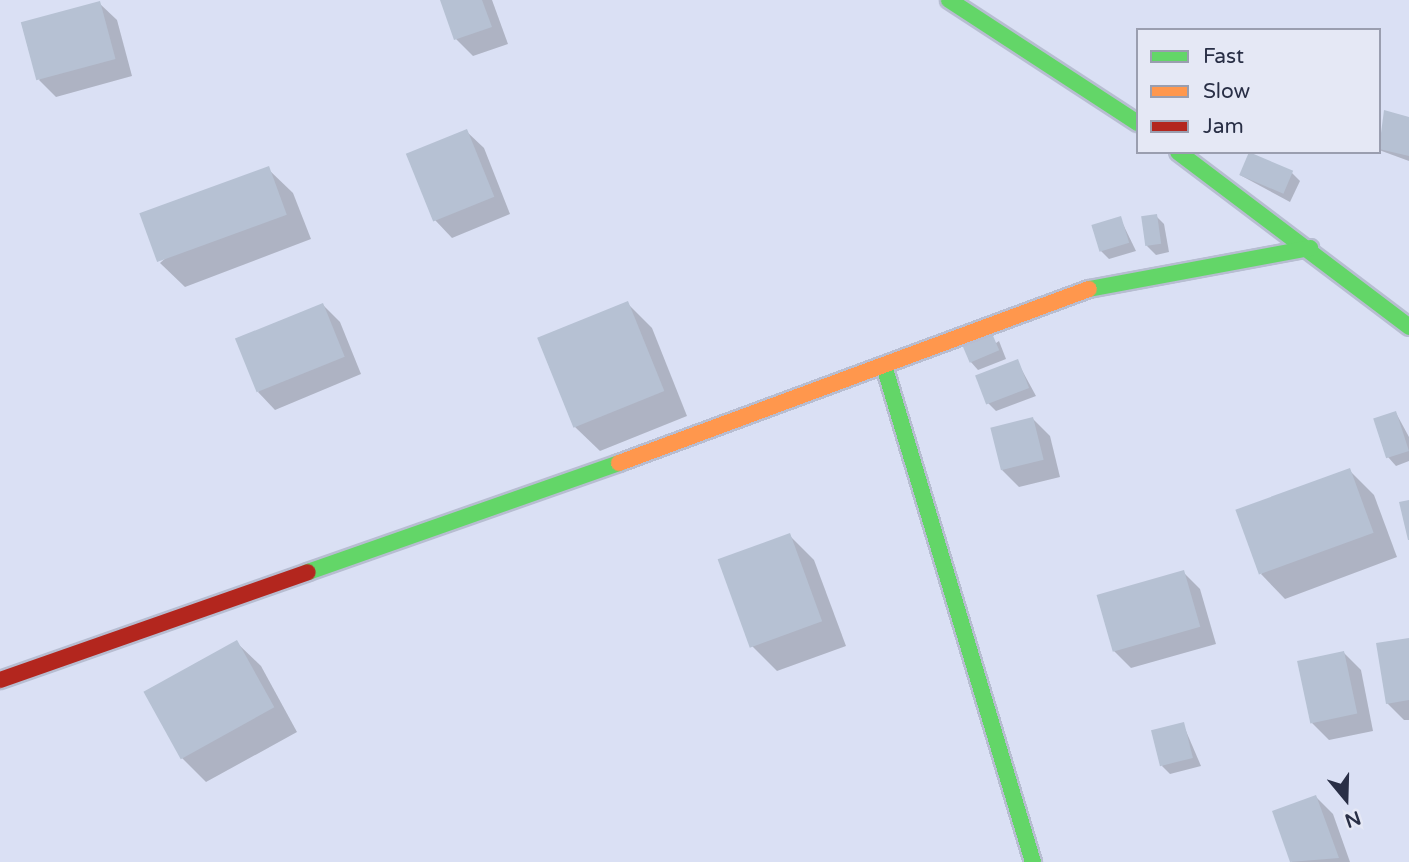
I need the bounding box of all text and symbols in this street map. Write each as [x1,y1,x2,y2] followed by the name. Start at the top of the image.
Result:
[1136,28,1381,154] legend
[1203,44,1244,69] text: Fast
[1203,79,1250,104] text: Slow
[1203,114,1244,139] text: Jam
[1311,764,1381,834] north arrow
[1342,806,1364,832] text: N

